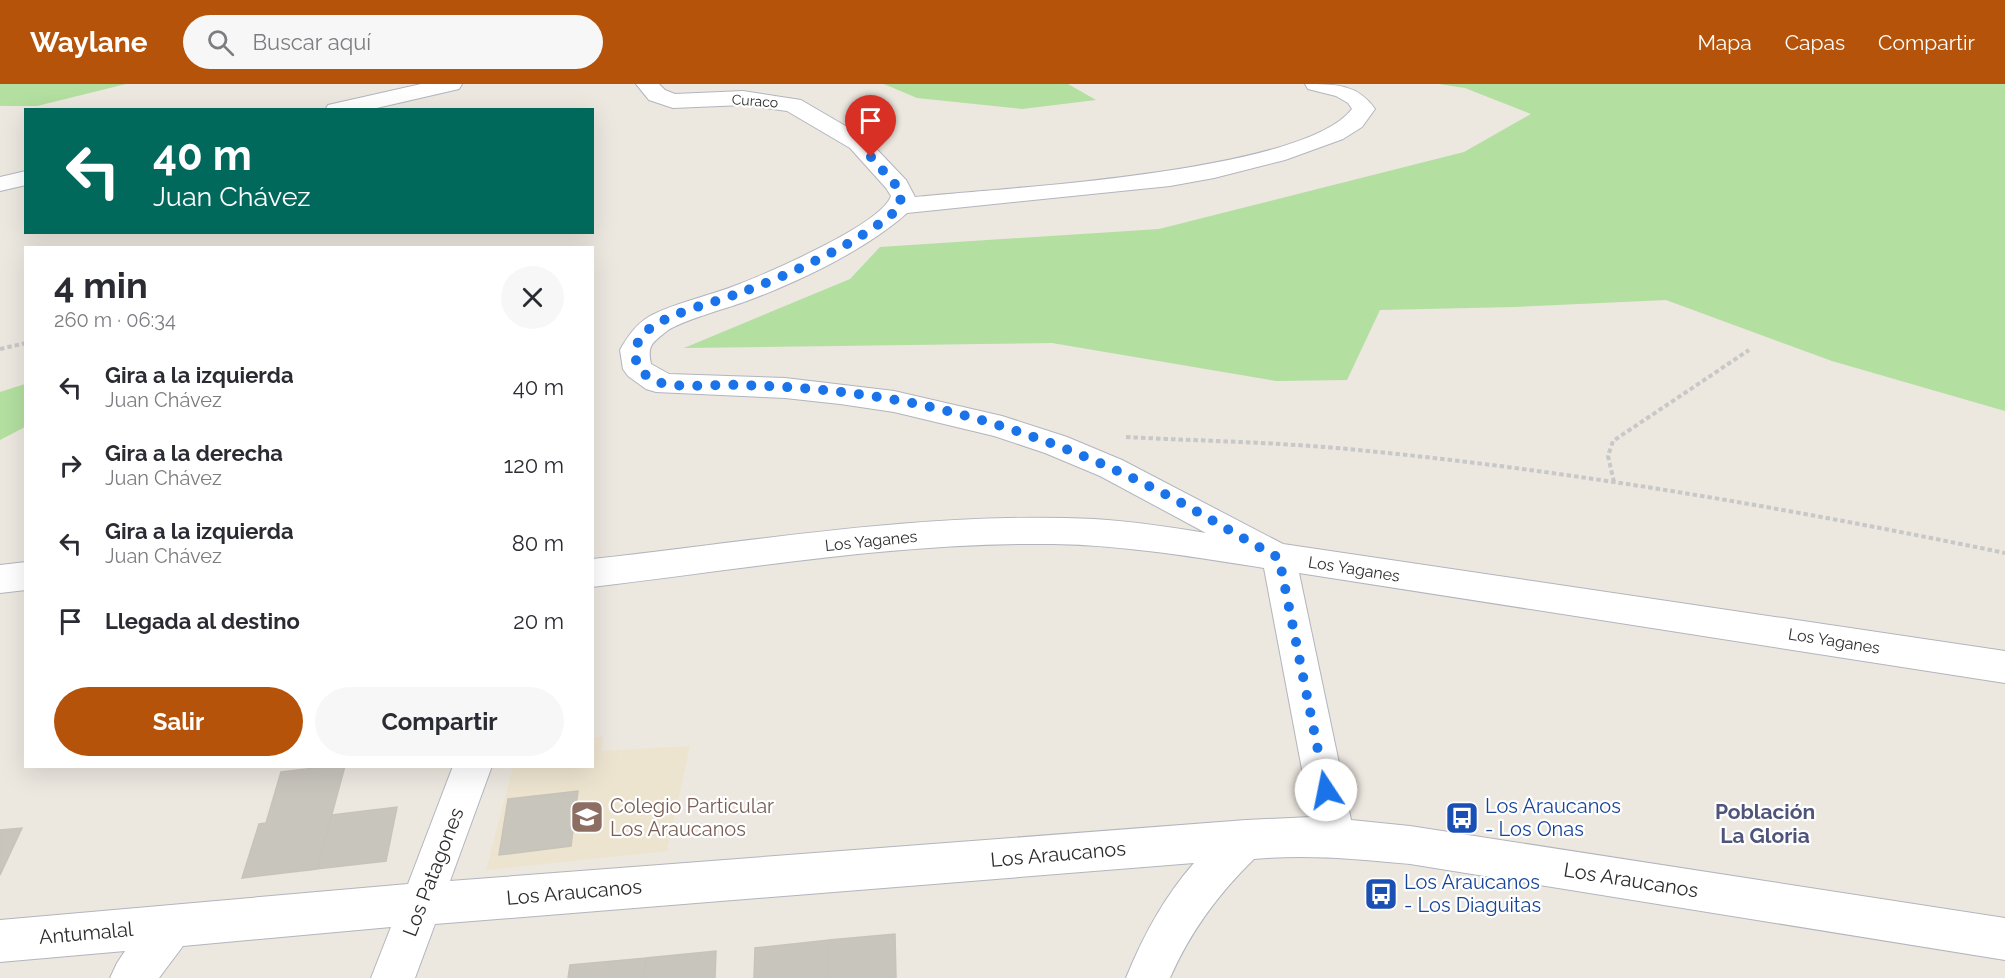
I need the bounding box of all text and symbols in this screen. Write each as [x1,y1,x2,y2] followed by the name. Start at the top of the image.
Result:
[183,15,603,69] search box
[30,26,147,59] text: Waylane
[204,26,237,59] icon: search
[252,29,371,55] text: Buscar aquí
[1697,30,1752,55] text: Mapa
[1785,30,1845,55] text: Capas
[1878,30,1975,55] text: Compartir
[731,91,779,111] street label: Curaco
[845,95,896,157] pin
[854,104,887,137] icon: arrive
[153,131,252,180] text: 40 m
[54,132,132,210] icon: left
[153,181,311,212] text: Juan Chávez
[54,264,148,306] text: 4 min
[501,266,564,329] button: close
[54,308,176,332] text: 260 m · 06:34
[105,362,294,388] text: Gira a la izquierda
[54,371,87,404] icon: left
[513,374,564,400] text: 40 m
[105,388,222,412] text: Juan Chávez
[105,440,283,466] text: Gira a la derecha
[54,449,87,482] icon: right
[504,452,564,478] text: 120 m
[105,466,222,490] text: Juan Chávez
[105,518,294,544] text: Gira a la izquierda
[54,527,87,560] icon: left
[824,527,918,555] street label: Los Yaganes
[512,530,564,556] text: 80 m
[105,544,222,568] text: Juan Chávez
[1307,552,1402,586] street label: Los Yaganes
[54,605,87,638] icon: arrive
[105,608,300,634] text: Llegada al destino
[513,608,564,634] text: 20 m
[1787,624,1882,658] street label: Los Yaganes
[54,687,303,756] button: Salir
[315,687,564,756] button: Compartir
[1294,758,1358,822] position arrow
[610,794,774,841] place label: Colegio Particular Los Araucanos
[1485,794,1621,841] place label: Los Araucanos - Los Onas
[569,799,605,835] school or university icon: Colegio Particular Los Araucanos
[1715,799,1815,848] district label: Población La Gloria
[1444,800,1480,836] bus stop icon: Los Araucanos - Los Onas
[397,804,469,940] street label: Los Patagones
[989,836,1127,872] street label: Los Araucanos
[1562,858,1700,902] street label: Los Araucanos
[1404,870,1541,917] place label: Los Araucanos - Los Diaguitas
[505,874,643,910] street label: Los Araucanos
[1363,876,1399,912] bus stop icon: Los Araucanos - Los Diaguitas
[38,917,135,949] street label: Antumalal

